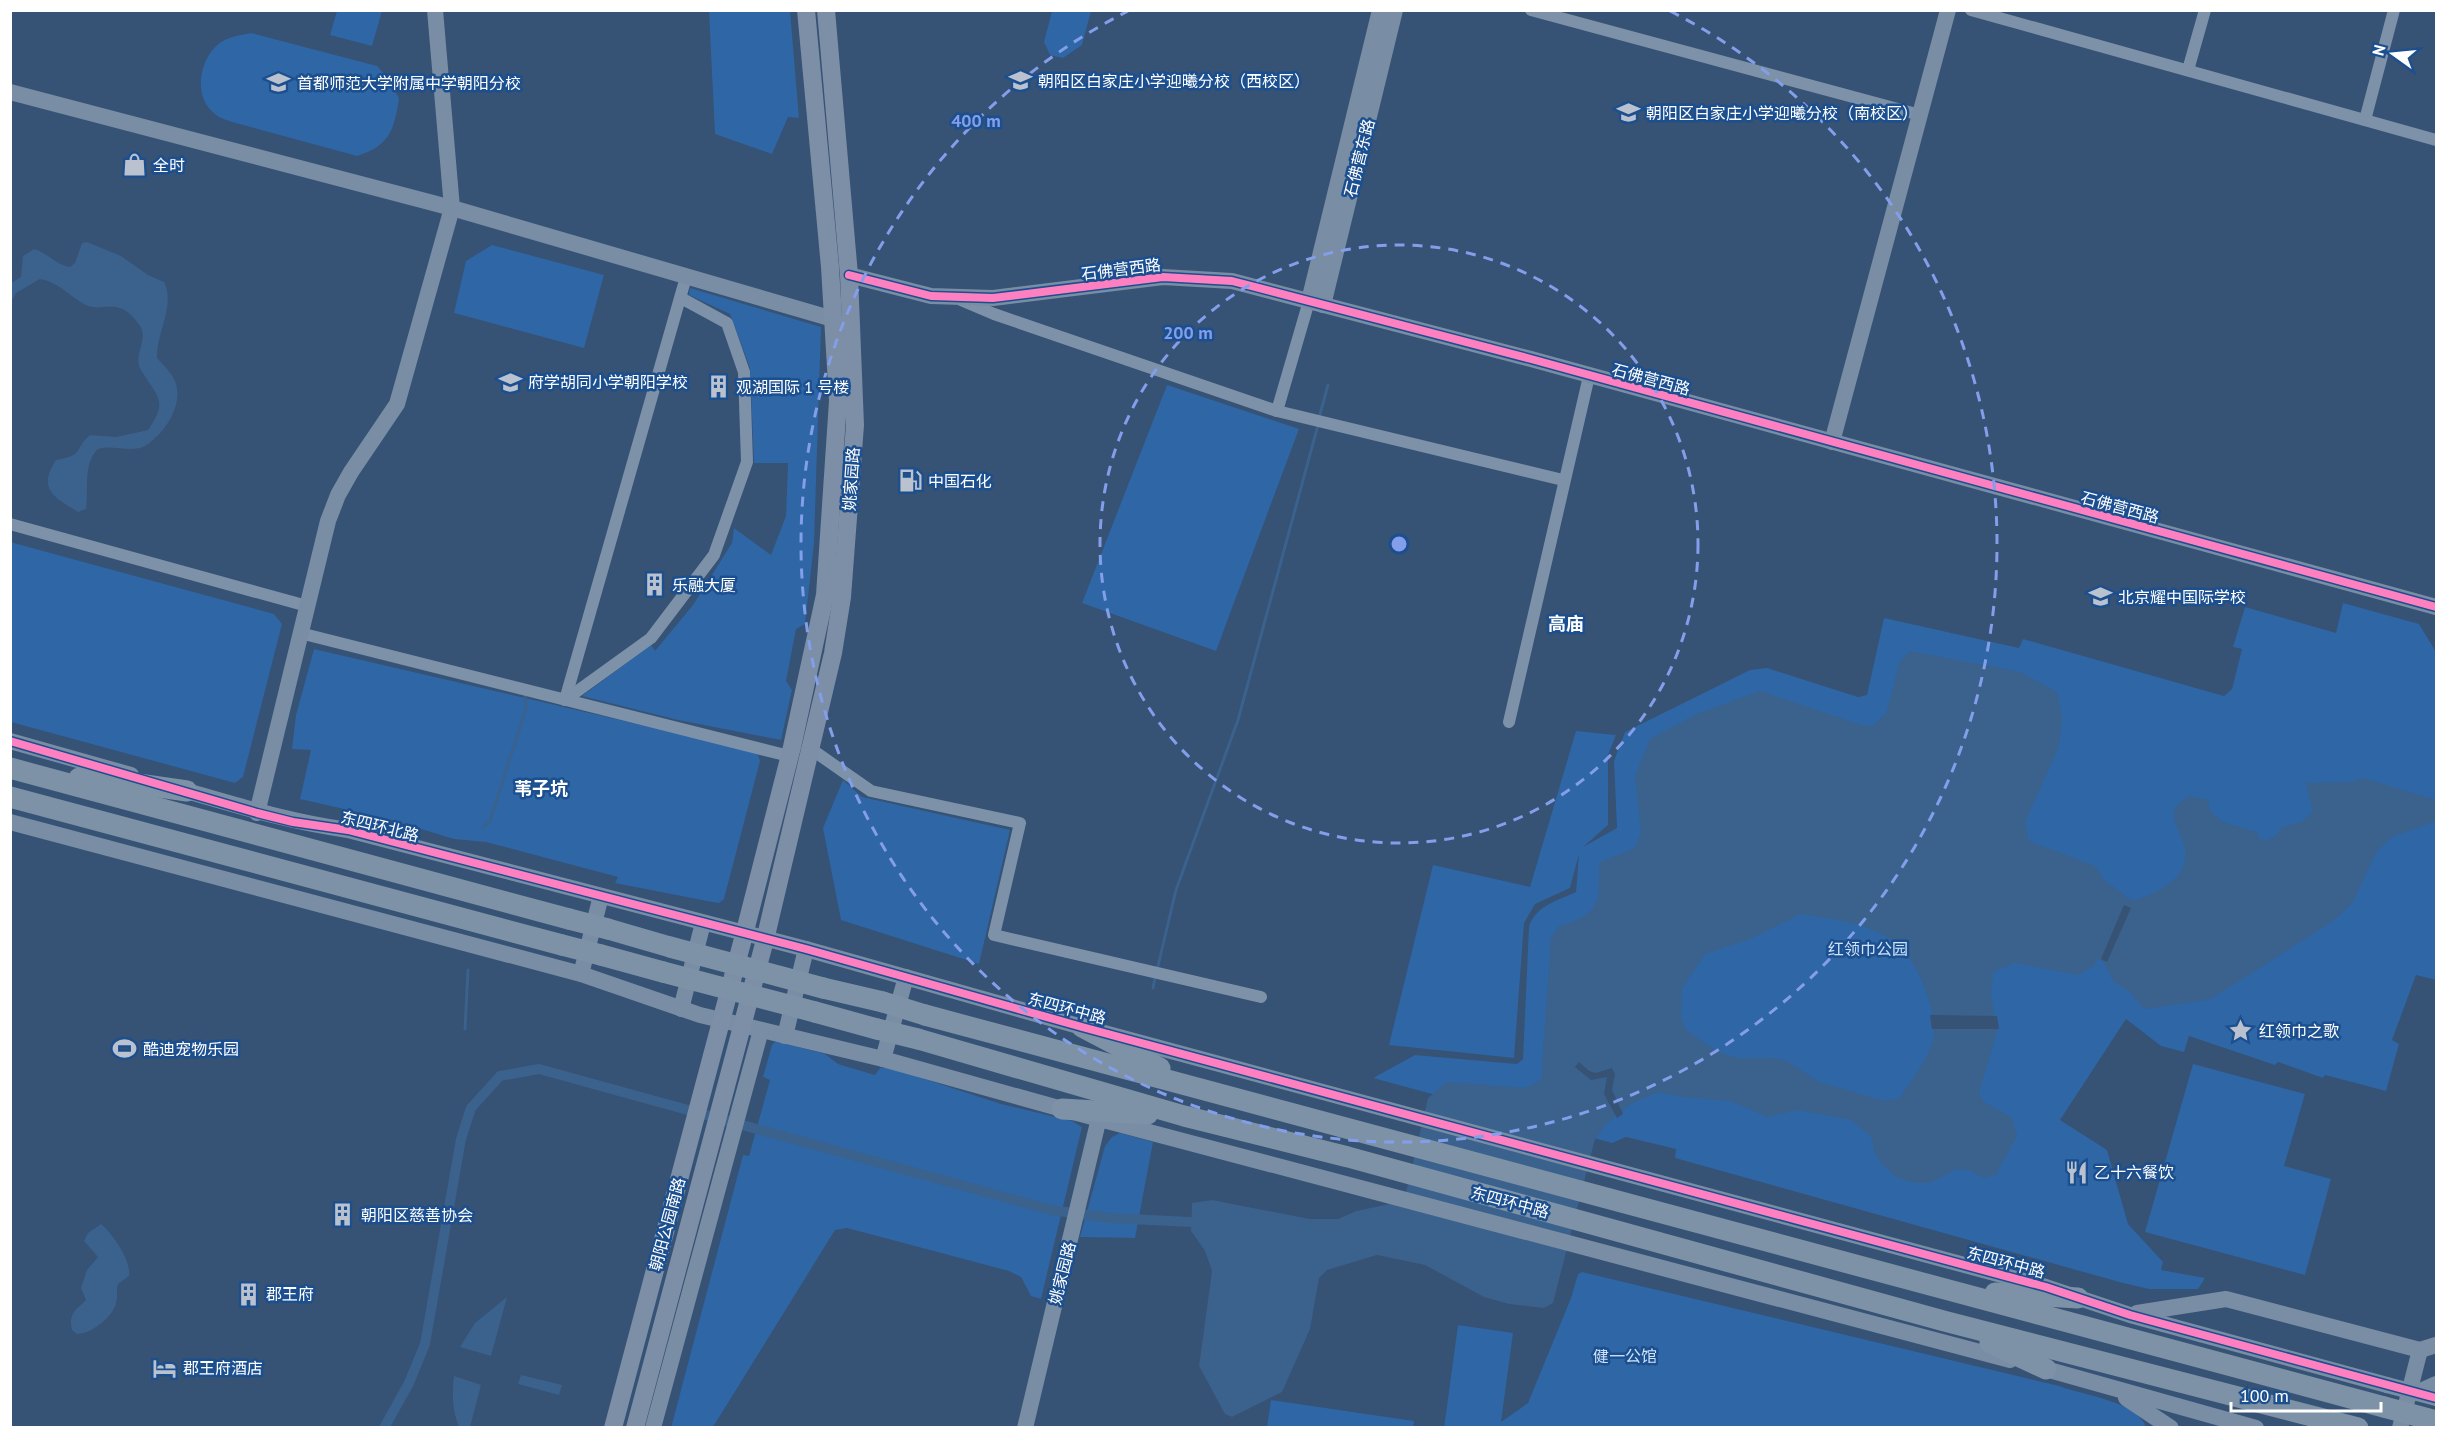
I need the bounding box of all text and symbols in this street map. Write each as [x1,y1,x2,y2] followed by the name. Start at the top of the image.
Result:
[2363,24,2423,84] north arrow
[2367,42,2390,58] text: N
[1007,68,1033,94] school or university icon: 朝阳区白家庄小学迎曦分校（西校区）
[266,70,292,96] school or university icon: 首都师范大学附属中学朝阳分校
[1038,71,1310,91] place label: 朝阳区白家庄小学迎曦分校（西校区）
[297,73,521,93] place label: 首都师范大学附属中学朝阳分校
[1615,100,1641,126] school or university icon: 朝阳区白家庄小学迎曦分校（南校区）
[1646,103,1918,123] place label: 朝阳区白家庄小学迎曦分校（南校区）
[951,109,1001,132] text: 400 m
[1340,117,1378,199] street label: 石佛营东路
[122,152,148,178] shop icon: 全时
[153,155,185,175] place label: 全时
[1080,254,1162,284] street label: 石佛营西路
[1163,321,1213,344] text: 200 m
[1610,359,1692,399] street label: 石佛营西路
[497,369,523,395] school or university icon: 府学胡同小学朝阳学校
[528,372,688,392] place label: 府学胡同小学朝阳学校
[705,374,731,400] building icon: 观湖国际 1 号楼
[736,377,849,397] place label: 观湖国际 1 号楼
[839,446,863,512] street label: 姚家园路
[897,468,923,494] fuel station icon: 中国石化
[928,471,992,491] place label: 中国石化
[2079,487,2161,527] street label: 石佛营西路
[1389,534,1409,554] centre of rings
[641,572,667,598] building icon: 乐融大厦
[672,575,736,595] place label: 乐融大厦
[2087,584,2113,610] school or university icon: 北京耀中国际学校
[2118,587,2246,607] place label: 北京耀中国际学校
[1548,612,1584,635] district label: 高庙
[514,777,568,800] district label: 苇子坑
[339,807,421,845] street label: 东四环北路
[1828,939,1908,959] park label: 红领巾公园
[1026,988,1108,1028] street label: 东四环中路
[2228,1018,2254,1044] place icon: 红领巾之歌
[2259,1021,2339,1041] place label: 红领巾之歌
[112,1036,138,1062] sports icon: 酷迪宠物乐园
[143,1039,239,1059] place label: 酷迪宠物乐园
[2063,1159,2089,1185] restaurant icon: 乙十六餐饮
[2094,1162,2174,1182] place label: 乙十六餐饮
[645,1175,689,1273] street label: 朝阳公园南路
[1469,1182,1551,1222] street label: 东四环中路
[330,1202,356,1228] building icon: 朝阳区慈善协会
[361,1205,473,1225] place label: 朝阳区慈善协会
[1045,1240,1079,1306] street label: 姚家园路
[1965,1242,2047,1282] street label: 东四环中路
[235,1281,261,1307] building icon: 郡王府
[266,1284,314,1304] place label: 郡王府
[1593,1346,1657,1366] park label: 健一公馆
[152,1355,178,1381] hotel icon: 郡王府酒店
[183,1358,263,1378] place label: 郡王府酒店
[2231,1375,2381,1413] scale bar
[2240,1384,2289,1407] text: 100 m

